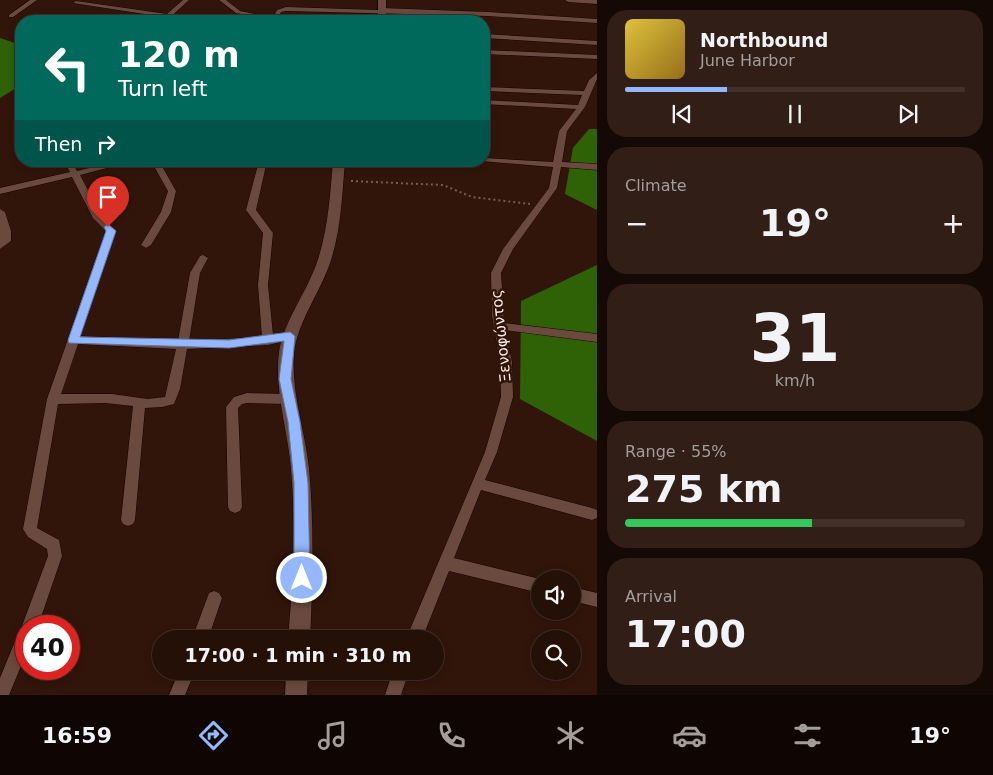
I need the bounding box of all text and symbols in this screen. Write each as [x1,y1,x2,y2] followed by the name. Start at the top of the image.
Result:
[700,29,828,51] text: Northbound
[35,35,100,100] icon: left
[118,35,240,75] text: 120 m
[700,51,795,70] text: June Harbor
[118,76,207,101] text: Turn left
[668,100,696,128] icon: previous
[781,100,809,128] icon: pause
[894,100,922,128] icon: next
[92,130,120,158] icon: right
[35,133,82,155] text: Then
[87,176,129,227] pin
[625,176,687,195] text: Climate
[94,183,122,211] icon: arrive
[759,201,831,245] text: 19°
[625,207,648,240] text: −
[942,207,965,240] text: +
[487,289,515,383] street label: Ξενοφώντος
[750,301,840,376] text: 31
[775,371,815,390] text: km/h
[625,442,727,461] text: Range · 55%
[625,467,782,511] text: 275 km
[275,551,327,603] position arrow
[531,570,581,680] map controls
[531,570,581,620] button: sound
[625,587,677,606] text: Arrival
[625,612,746,656] text: 17:00
[15,615,80,680] speed limit sign: 40
[531,630,581,680] button: search
[184,644,412,666] text: 17:00 · 1 min · 310 m
[196,718,231,753] icon: directions
[315,718,350,753] icon: music
[434,718,469,753] icon: phone
[553,718,588,753] icon: climate
[672,718,707,753] icon: car
[790,718,825,753] icon: filters
[42,723,112,748] text: 16:59
[909,723,951,748] text: 19°

